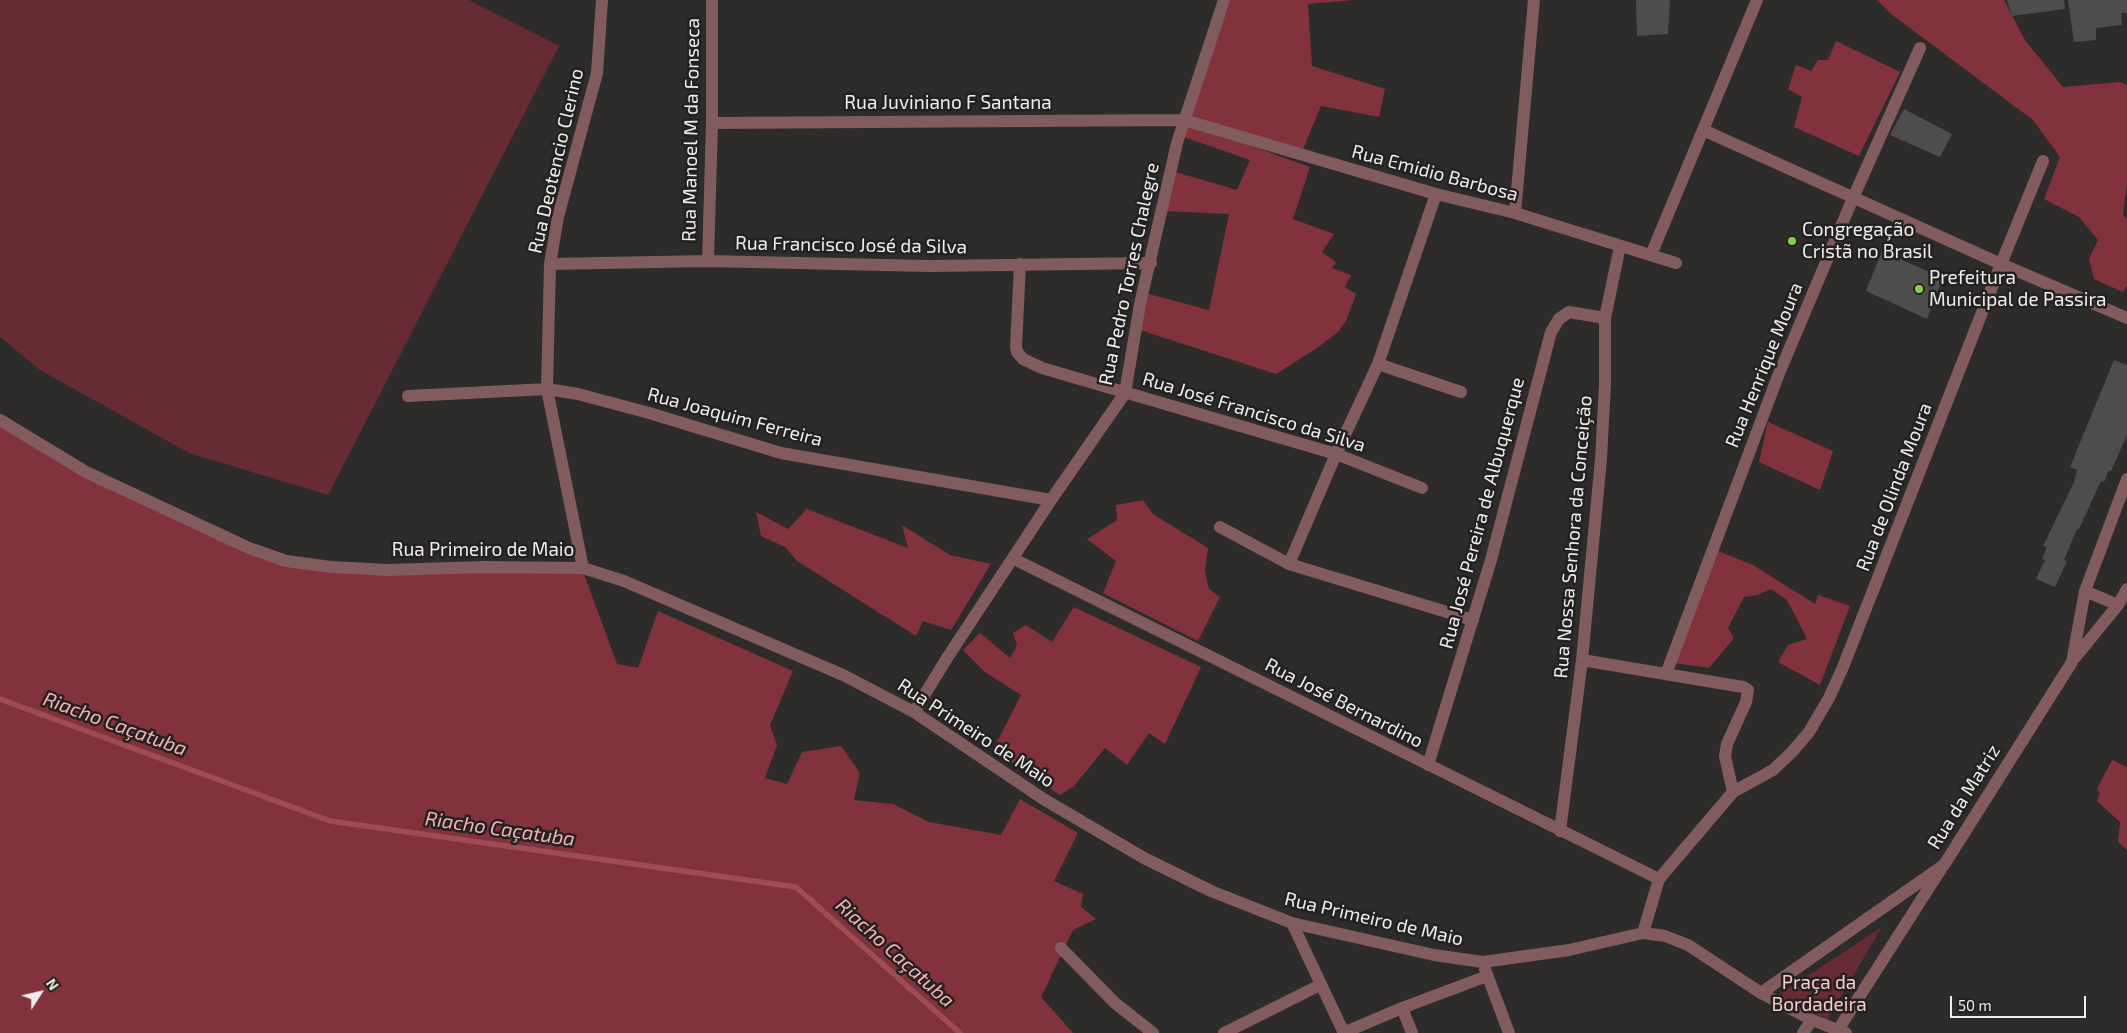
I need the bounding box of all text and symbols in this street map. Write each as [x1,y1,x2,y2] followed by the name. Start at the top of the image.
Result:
[678,18,704,242] street label: Rua Manoel M da Fonseca
[524,66,588,256] street label: Rua Deotencio Clerino
[844,92,1052,114] street label: Rua Juviniano F Santana
[1349,140,1521,206] street label: Rua Emidio Barbosa
[1094,161,1164,387] street label: Rua Pedro Torres Chalegre
[1802,219,1933,263] place label: Congregação Cristã no Brasil
[735,232,967,258] street label: Rua Francisco José da Silva
[1786,235,1798,247] marker: Congregação Cristã no Brasil
[1929,267,2107,311] place label: Prefeitura Municipal de Passira
[1720,279,1808,451] street label: Rua Henrique Moura
[1913,283,1925,295] marker: Prefeitura Municipal de Passira
[1140,367,1368,457] street label: Rua José Francisco da Silva
[1435,375,1529,651] street label: Rua José Pereira de Albuquerque
[645,383,825,451] street label: Rua Joaquim Ferreira
[1549,394,1597,680] street label: Rua Nossa Senhora da Conceição
[1851,400,1937,574] street label: Rua de Olinda Moura
[392,539,574,561] street label: Rua Primeiro de Maio
[1261,653,1427,753] street label: Rua José Bernardino
[893,674,1059,792] street label: Rua Primeiro de Maio
[40,687,190,761] water label: Riacho Caçatuba
[1923,740,2005,854] street label: Rua da Matriz
[423,807,577,851] water label: Riacho Caçatuba
[1282,887,1466,951] street label: Rua Primeiro de Maio
[831,893,959,1013] water label: Riacho Caçatuba
[15,968,65,1018] north arrow
[1771,972,1867,1016] park label: Praça da Bordadeira
[43,975,63,993] text: N
[1952,986,2088,1018] scale bar
[1958,996,1992,1014] text: 50 m

